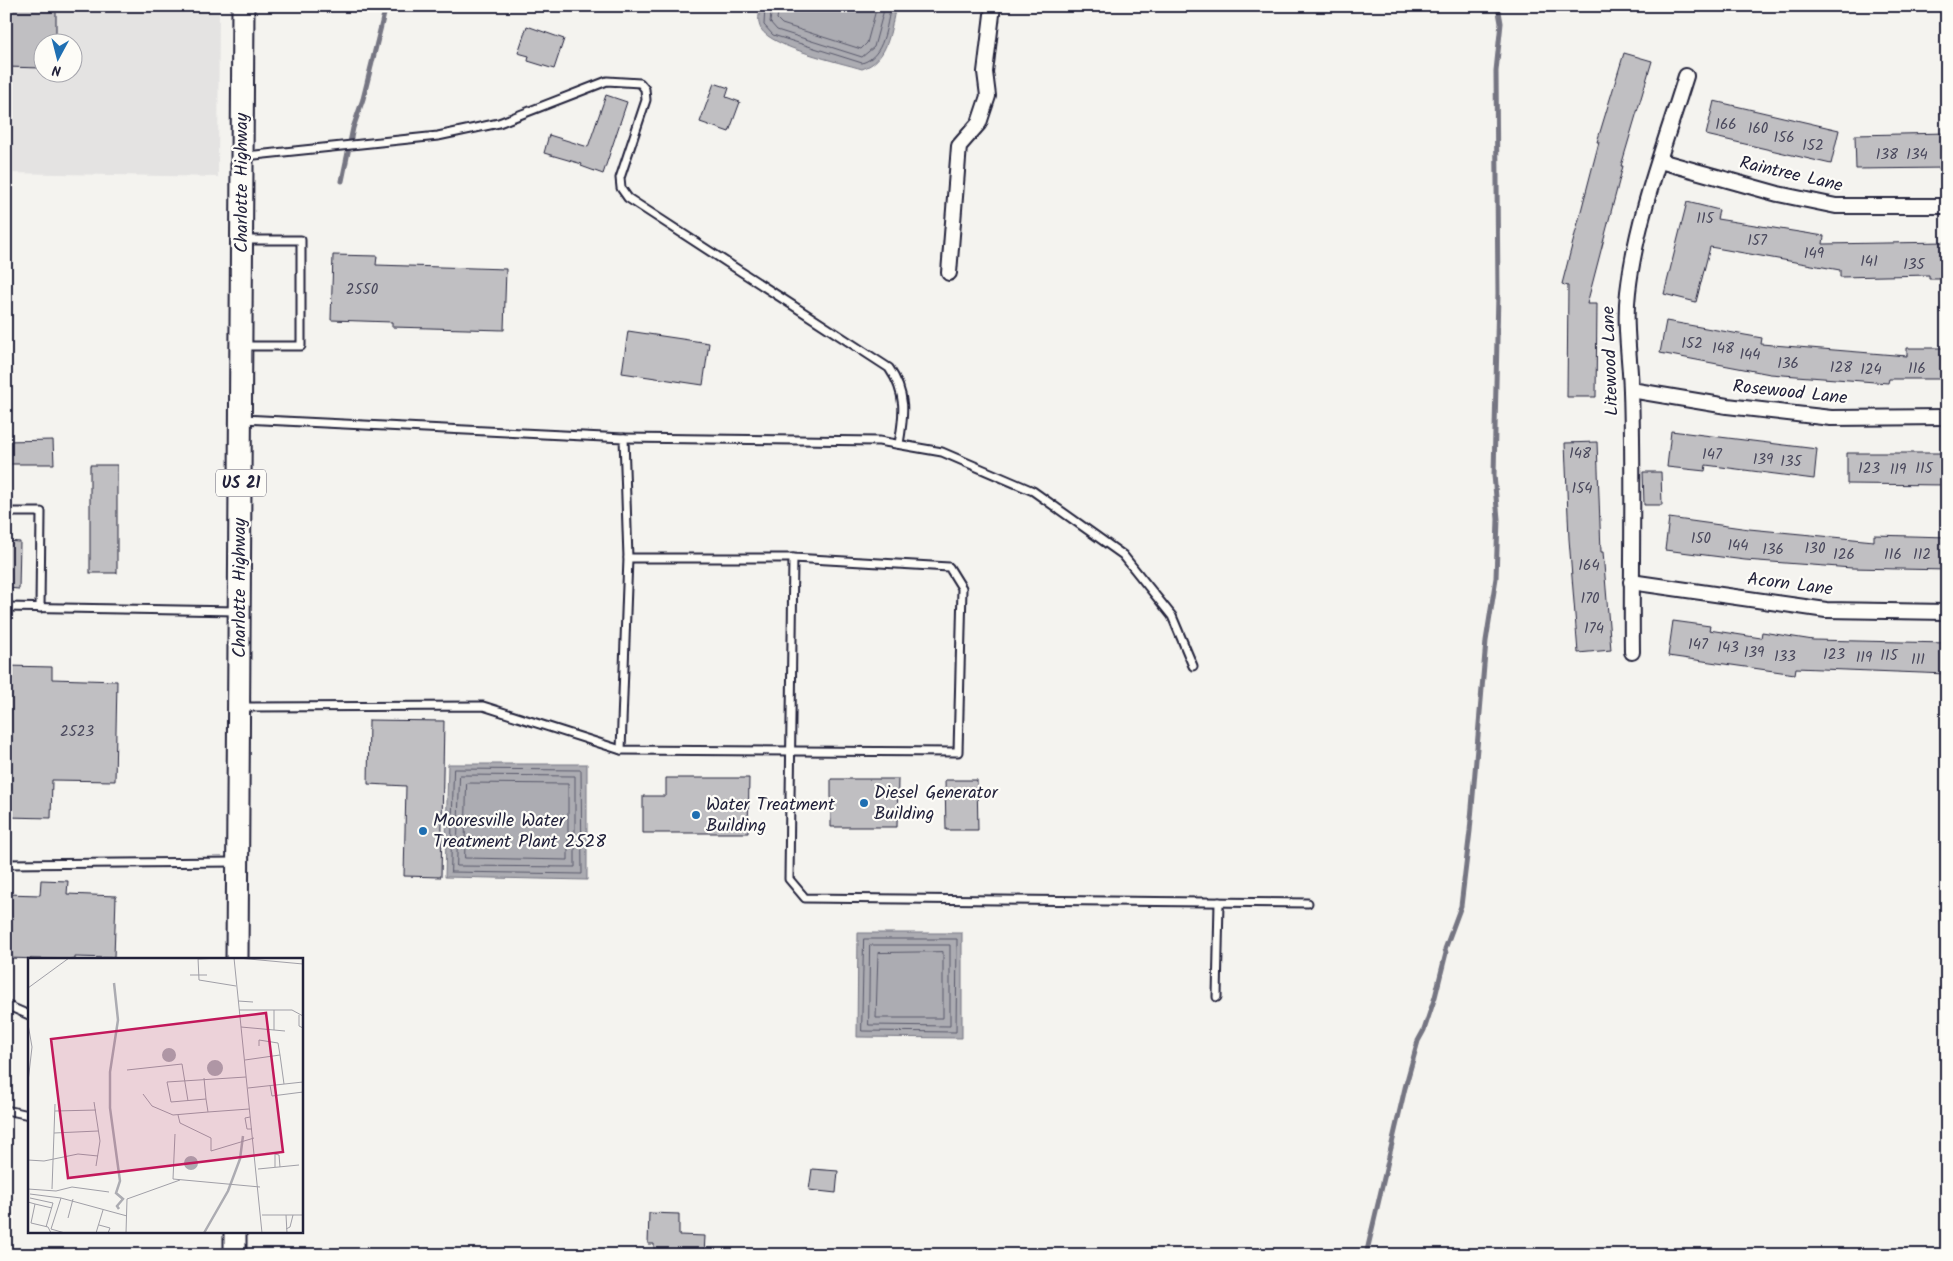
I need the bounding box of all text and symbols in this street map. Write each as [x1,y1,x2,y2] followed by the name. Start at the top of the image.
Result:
[32,32,82,82] north arrow
[51,58,62,81] text: N
[228,112,257,253] street label: Charlotte Highway
[1715,113,1737,137] house number: 166
[1748,117,1769,141] house number: 160
[1773,126,1795,150] house number: 156
[1802,134,1824,158] house number: 152
[1876,143,1899,167] house number: 138
[1906,143,1928,167] house number: 134
[1737,149,1845,201] street label: Raintree Lane
[1696,207,1715,231] house number: 115
[1747,229,1768,253] house number: 157
[1804,242,1825,266] house number: 149
[1860,250,1878,274] house number: 141
[1903,253,1926,277] house number: 135
[346,278,379,302] house number: 2550
[1595,306,1627,416] street label: Litewood Lane
[1681,332,1703,356] house number: 152
[1712,337,1735,361] house number: 148
[1739,343,1761,367] house number: 144
[1777,352,1799,376] house number: 136
[1830,356,1853,380] house number: 128
[1908,357,1926,381] house number: 116
[1860,358,1882,382] house number: 124
[1731,373,1849,413] street label: Rosewood Lane
[1569,442,1592,466] house number: 148
[1702,443,1723,467] house number: 147
[1753,448,1774,472] house number: 139
[1780,450,1803,474] house number: 135
[1858,457,1880,481] house number: 123
[1915,457,1934,481] house number: 115
[1890,458,1907,482] house number: 119
[216,469,266,496] road number: US 21
[1571,477,1593,501] house number: 154
[226,517,255,658] street label: Charlotte Highway
[1691,527,1712,551] house number: 150
[1727,534,1749,558] house number: 144
[1805,537,1826,561] house number: 130
[1762,538,1784,562] house number: 136
[1833,543,1855,567] house number: 126
[1884,543,1902,567] house number: 116
[1913,543,1931,567] house number: 112
[1578,554,1600,578] house number: 164
[1746,565,1834,605] street label: Acorn Lane
[1580,587,1600,611] house number: 170
[1584,617,1604,641] house number: 174
[1688,633,1709,657] house number: 147
[1717,636,1739,660] house number: 143
[1744,641,1765,665] house number: 139
[1823,643,1845,667] house number: 123
[1880,644,1899,668] house number: 115
[1774,645,1796,669] house number: 133
[1856,646,1873,670] house number: 119
[1911,648,1925,672] house number: 111
[60,720,94,744] house number: 2523
[874,779,999,829] place label: Diesel Generator Building
[706,791,836,841] place label: Water Treatment Building
[858,797,870,809] marker: Diesel Generator Building
[433,807,606,857] place label: Mooresville Water Treatment Plant 2528
[690,809,702,821] marker: Water Treatment Building
[417,825,429,837] marker: Mooresville Water Treatment Plant 2528
[28,958,302,1234] inset map

